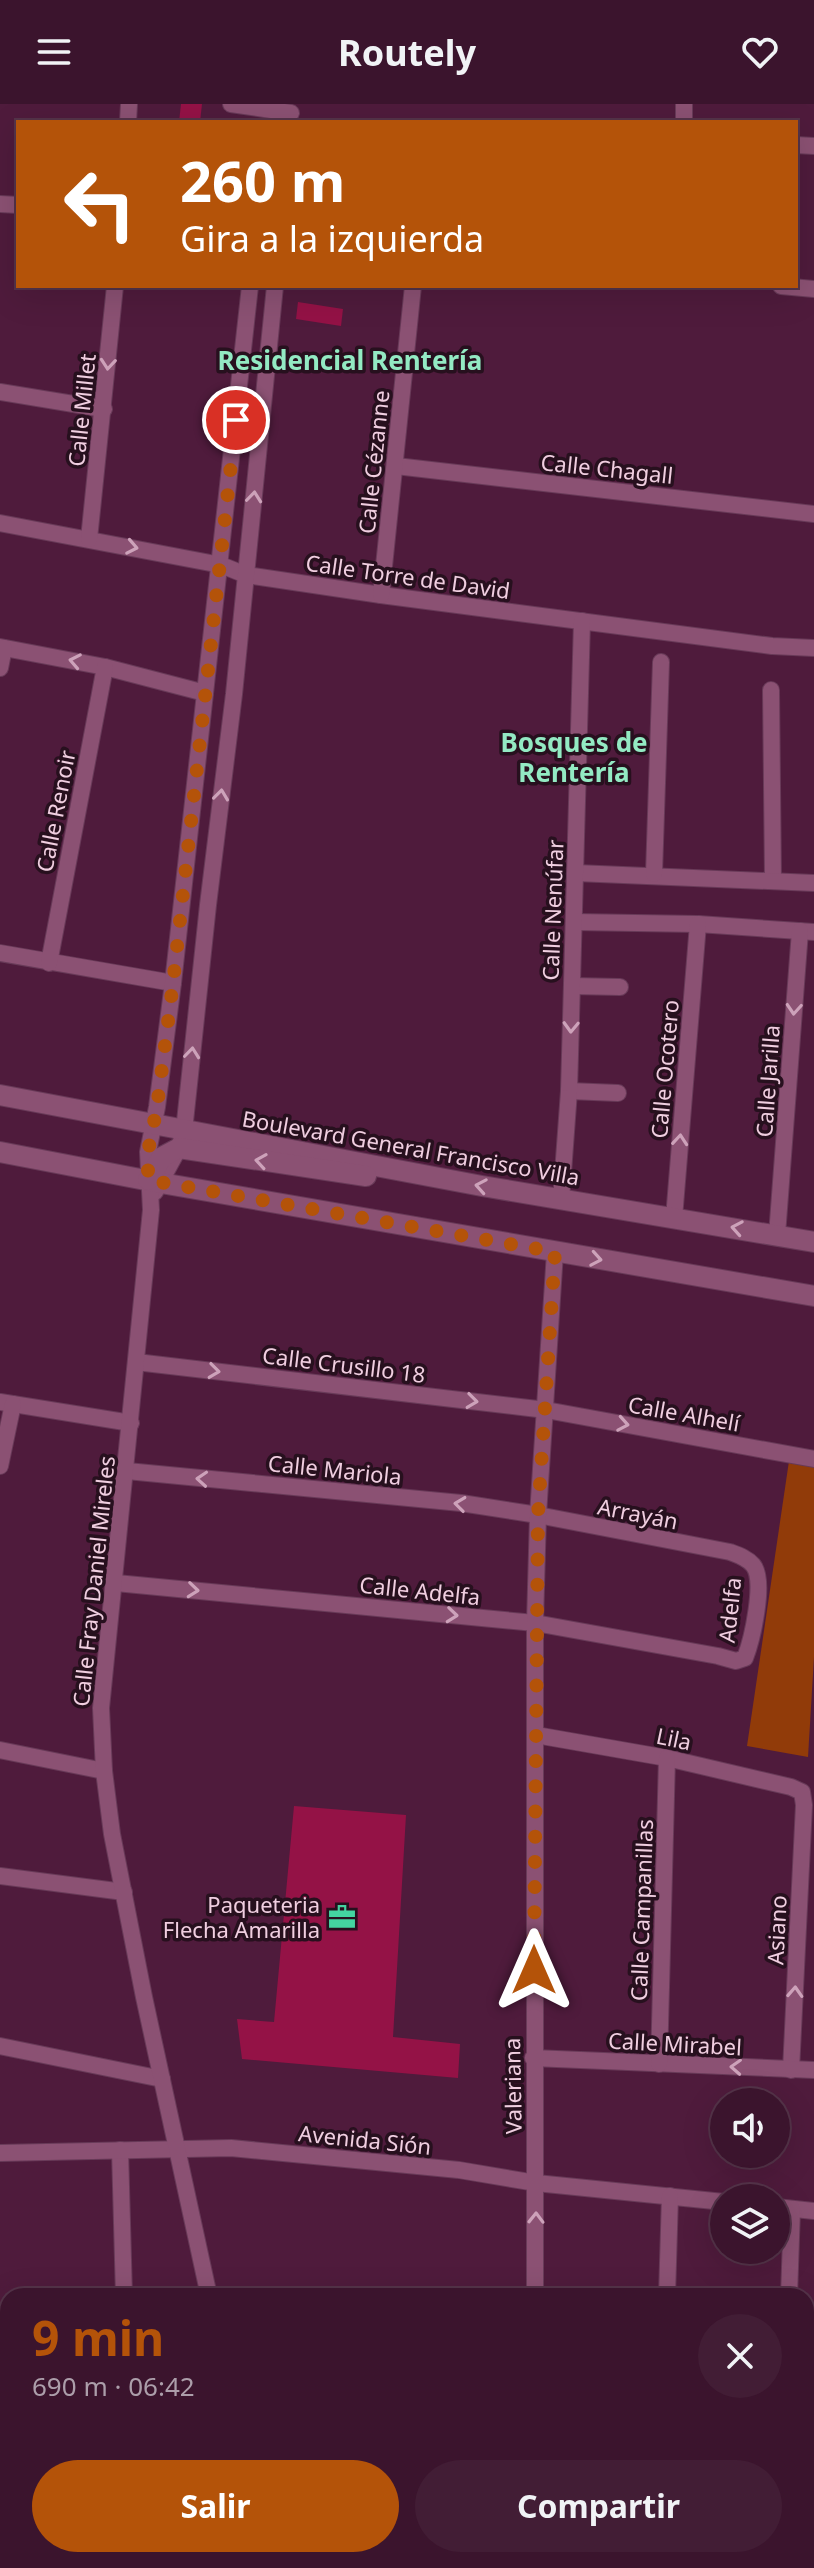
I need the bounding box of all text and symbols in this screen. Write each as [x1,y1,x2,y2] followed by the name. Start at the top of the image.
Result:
[338,28,476,77] text: Routely
[32,30,76,74] icon: menu
[738,30,782,74] icon: heart
[180,142,345,218] text: 260 m
[48,152,152,256] icon: left
[180,214,484,263] text: Gira a la izquierda
[218,342,482,378] district label: Residencial Rentería
[60,352,102,468] street label: Calle Millet
[100,358,117,371] one-way arrow
[202,386,270,454] pin
[351,389,395,535] street label: Calle Cézanne
[214,398,258,442] icon: arrive
[539,446,675,490] street label: Calle Chagall
[245,490,262,503] one-way arrow
[125,538,138,555] one-way arrow
[304,547,512,605] street label: Calle Torre de David
[68,654,82,671] one-way arrow
[500,724,648,790] district label: Bosques de Rentería
[28,748,82,874] street label: Calle Renoir
[213,788,230,801] one-way arrow
[535,839,569,981] street label: Calle Nenúfar
[643,998,685,1140] street label: Calle Ocotero
[786,1003,803,1016] one-way arrow
[562,1022,579,1034] one-way arrow
[748,1024,786,1138] street label: Calle Jarilla
[183,1046,200,1059] one-way arrow
[240,1103,582,1191] street label: Boulevard General Francisco Villa
[672,1133,689,1146] one-way arrow
[254,1153,268,1170] one-way arrow
[474,1178,487,1195] one-way arrow
[730,1221,744,1238] one-way arrow
[589,1250,603,1267] one-way arrow
[261,1339,427,1389] street label: Calle Crusillo 18
[208,1362,221,1379] one-way arrow
[626,1388,743,1438] street label: Calle Alhelí
[466,1393,479,1410] one-way arrow
[616,1415,630,1432] one-way arrow
[267,1447,403,1491] street label: Calle Mariola
[65,1454,121,1708] street label: Calle Fray Daniel Mireles
[195,1471,208,1488] one-way arrow
[595,1491,681,1535] street label: Arrayán
[454,1495,467,1512] one-way arrow
[358,1569,482,1611] street label: Calle Adelfa
[711,1576,747,1644] street label: Adelfa
[187,1582,200,1599] one-way arrow
[446,1607,459,1624] one-way arrow
[654,1720,694,1756] street label: Lila
[623,1819,659,2001] street label: Calle Campanillas
[163,1889,320,1944] place label: Paqueteria Flecha Amarilla
[759,1894,793,1966] street label: Asiano
[327,1902,357,1932] office icon: Paqueteria Flecha Amarilla
[492,1928,576,2012] position arrow
[786,1985,803,1998] one-way arrow
[607,2025,743,2061] street label: Calle Mirabel
[496,2038,528,2134] street label: Valeriana
[729,2059,742,2076] one-way arrow
[710,2088,790,2264] map controls
[710,2088,790,2168] button: sound
[297,2117,433,2161] street label: Avenida Sión
[710,2184,790,2264] button: layers
[527,2211,544,2224] one-way arrow
[32,2305,164,2370] text: 9 min
[698,2314,782,2398] button: close
[32,2368,195,2404] text: 690 m · 06:42
[32,2460,399,2552] button: Salir
[415,2460,782,2552] button: Compartir

